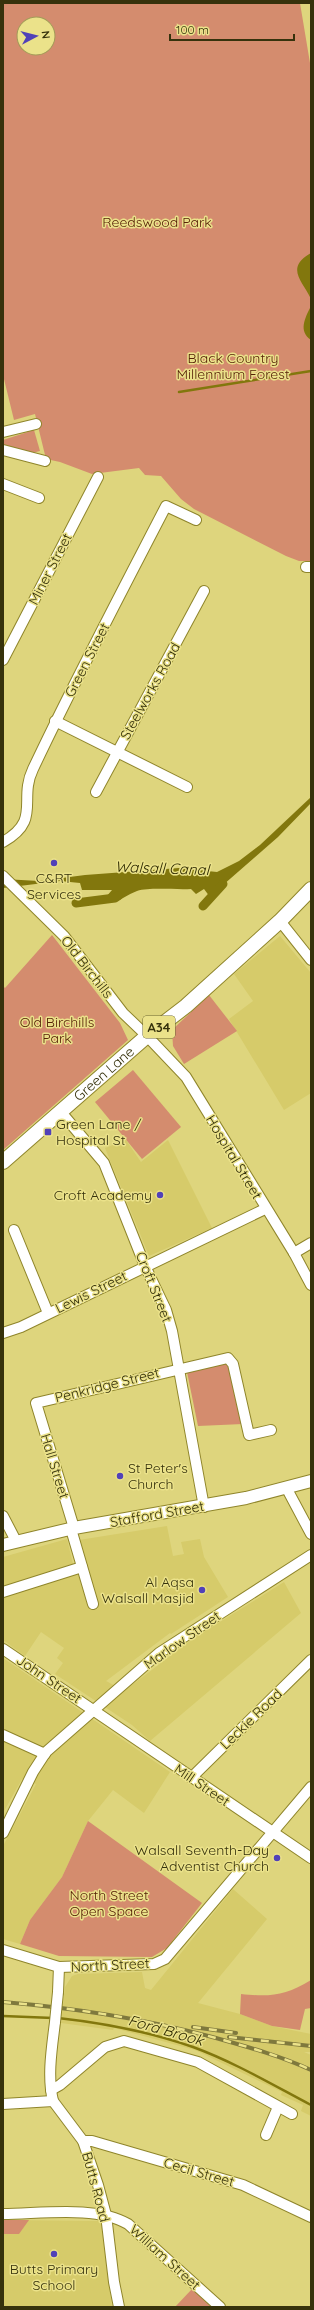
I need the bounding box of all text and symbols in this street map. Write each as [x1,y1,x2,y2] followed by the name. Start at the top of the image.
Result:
[16,16,56,56] north arrow
[170,16,294,42] scale bar
[176,22,209,37] text: 100 m
[38,30,53,40] text: N
[102,213,212,231] park label: Reedswood Park
[177,349,290,383] park label: Black Country Millennium Forest
[24,530,76,608] street label: Miner Street
[61,620,113,700] street label: Green Street
[116,639,184,743] street label: Steelworks Road
[115,857,211,879] water label: Walsall Canal
[49,858,59,868] marker: C&RT Services
[27,869,81,903] place label: C&RT Services
[57,932,117,1002] street label: Old Birchills
[20,1013,94,1047] park label: Old Birchills Park
[143,1016,175,1038] road number: A34
[70,1042,138,1105] street label: Green Lane
[202,1112,266,1203] street label: Hospital Street
[56,1115,142,1149] place label: Green Lane / Hospital St
[43,1127,53,1137] marker: Green Lane / Hospital St
[54,1186,152,1204] place label: Croft Academy
[155,1190,165,1200] marker: Croft Academy
[132,1249,176,1325] street label: Croft Street
[52,1267,130,1317] street label: Lewis Street
[53,1363,161,1407] street label: Penkridge Street
[37,1431,73,1501] street label: Hall Street
[128,1459,188,1493] place label: St Peter's Church
[115,1471,125,1481] marker: St Peter's Church
[109,1497,206,1531] street label: Stafford Street
[102,1573,194,1607] place label: Al Aqsa Walsall Masjid
[197,1585,207,1595] marker: Al Aqsa Walsall Masjid
[140,1607,224,1673] street label: Marlow Street
[13,1651,85,1707] street label: John Street
[216,1685,286,1753] street label: Leckie Road
[171,1760,233,1810] street label: Mill Street
[135,1841,269,1875] place label: Walsall Seventh-Day Adventist Church
[272,1853,282,1863] marker: Walsall Seventh-Day Adventist Church
[69,1886,149,1920] park label: North Street Open Space
[70,1954,150,1976] street label: North Street
[126,2010,208,2050] water label: Ford Brook
[78,2150,114,2224] street label: Butts Road
[162,2153,237,2191] street label: Cecil Street
[126,2220,204,2294] street label: William Street
[49,2249,59,2259] marker: Butts Primary School
[10,2260,98,2294] place label: Butts Primary School

